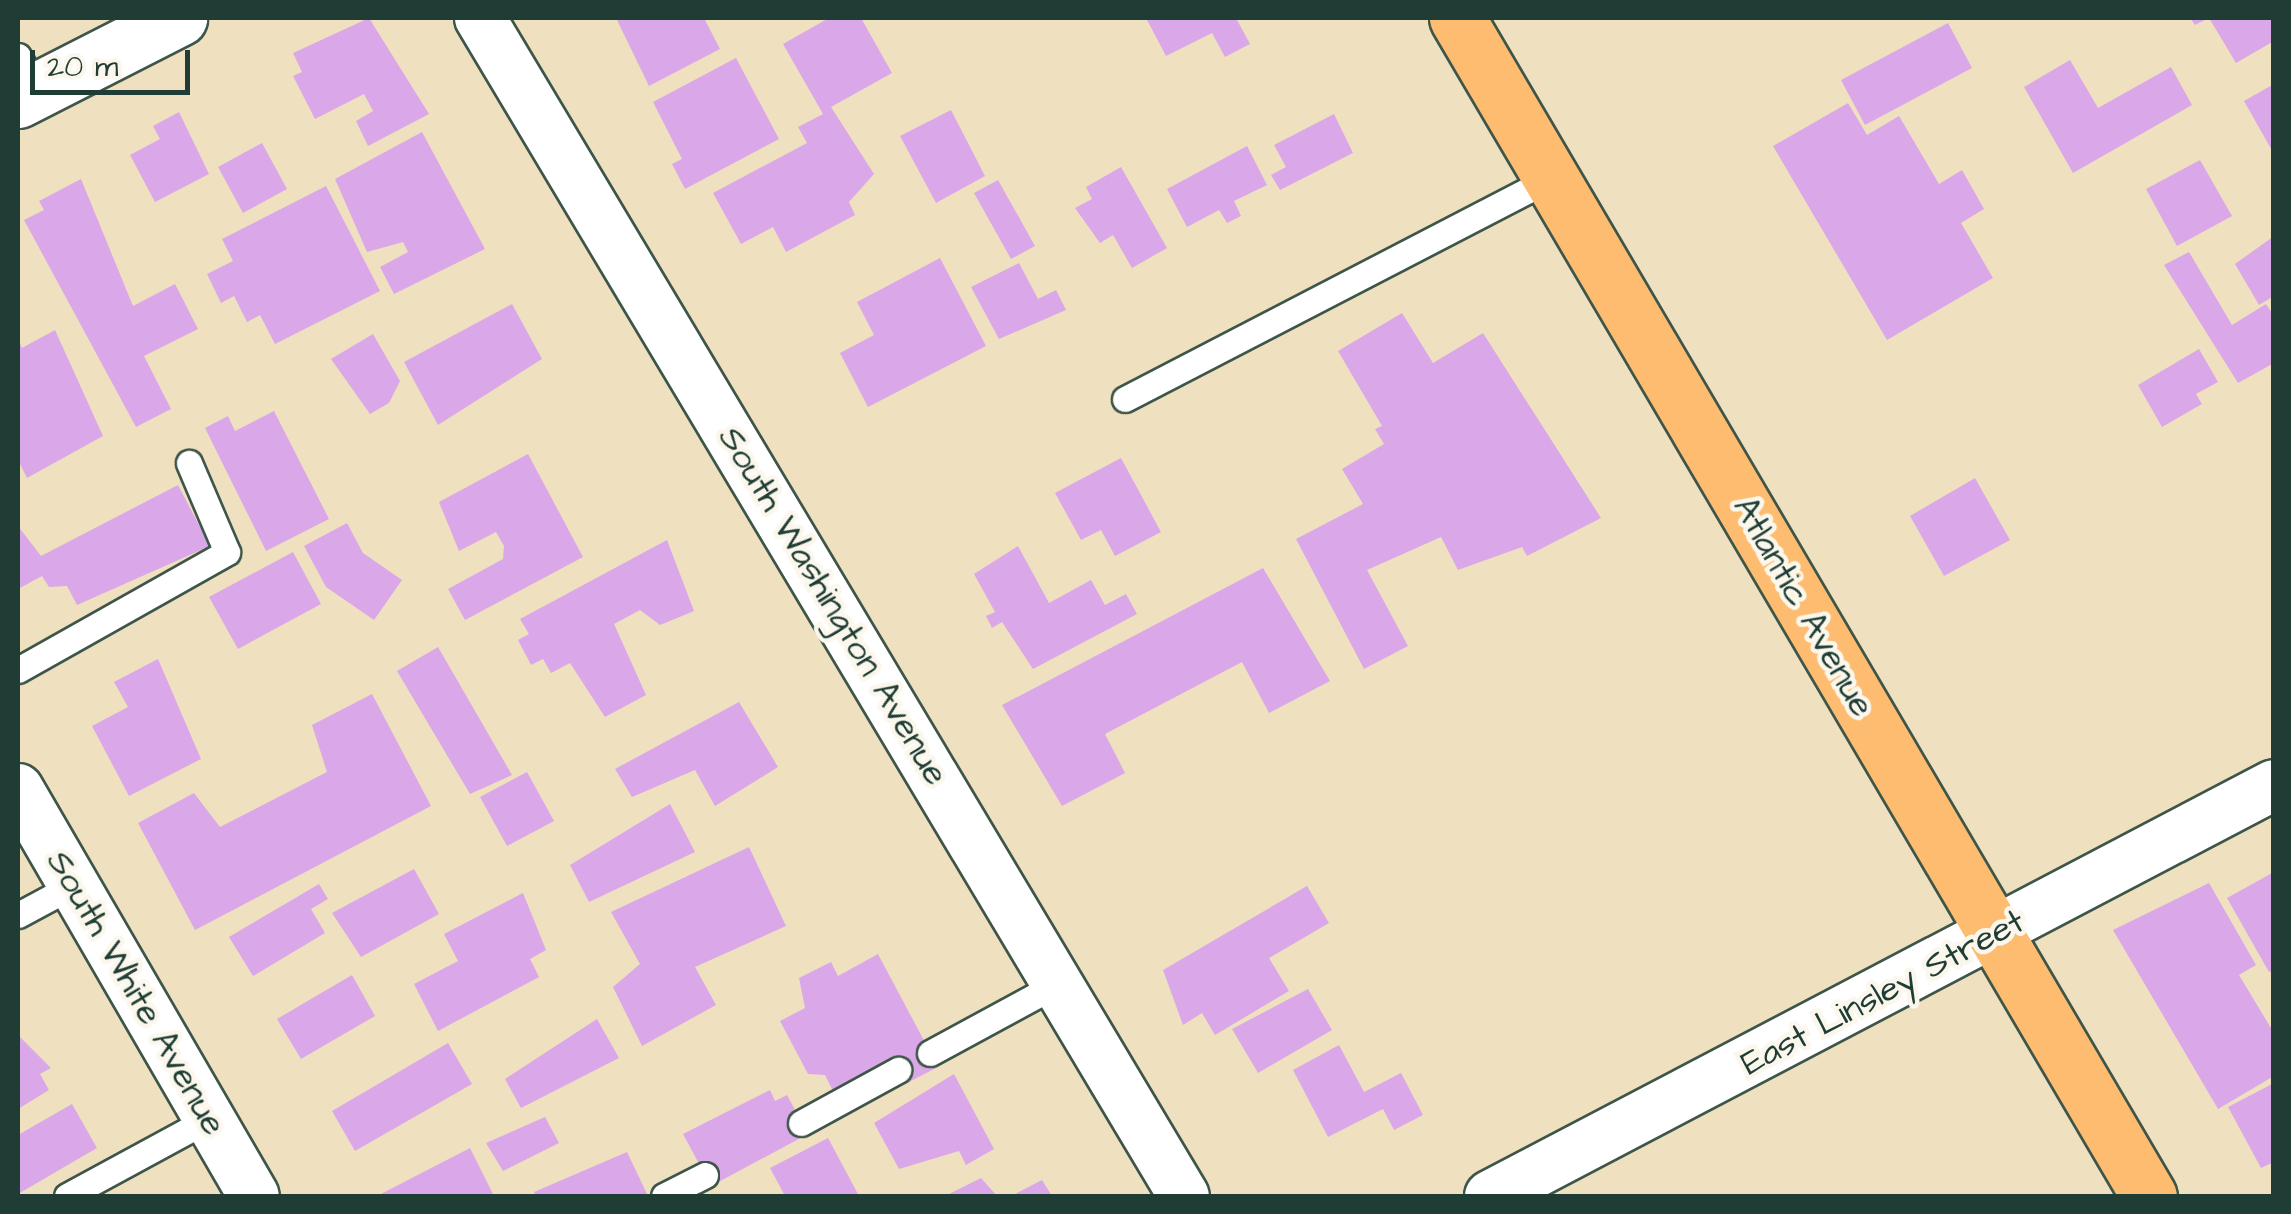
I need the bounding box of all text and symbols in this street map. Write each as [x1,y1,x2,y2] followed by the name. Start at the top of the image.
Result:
[35,30,195,92] scale bar
[47,46,118,88] text: 20 m
[709,419,957,793] street label: South Washington Avenue
[1723,490,1883,724] street label: Atlantic Avenue
[37,843,235,1143] street label: South White Avenue
[1734,901,2032,1085] street label: East Linsley Street

